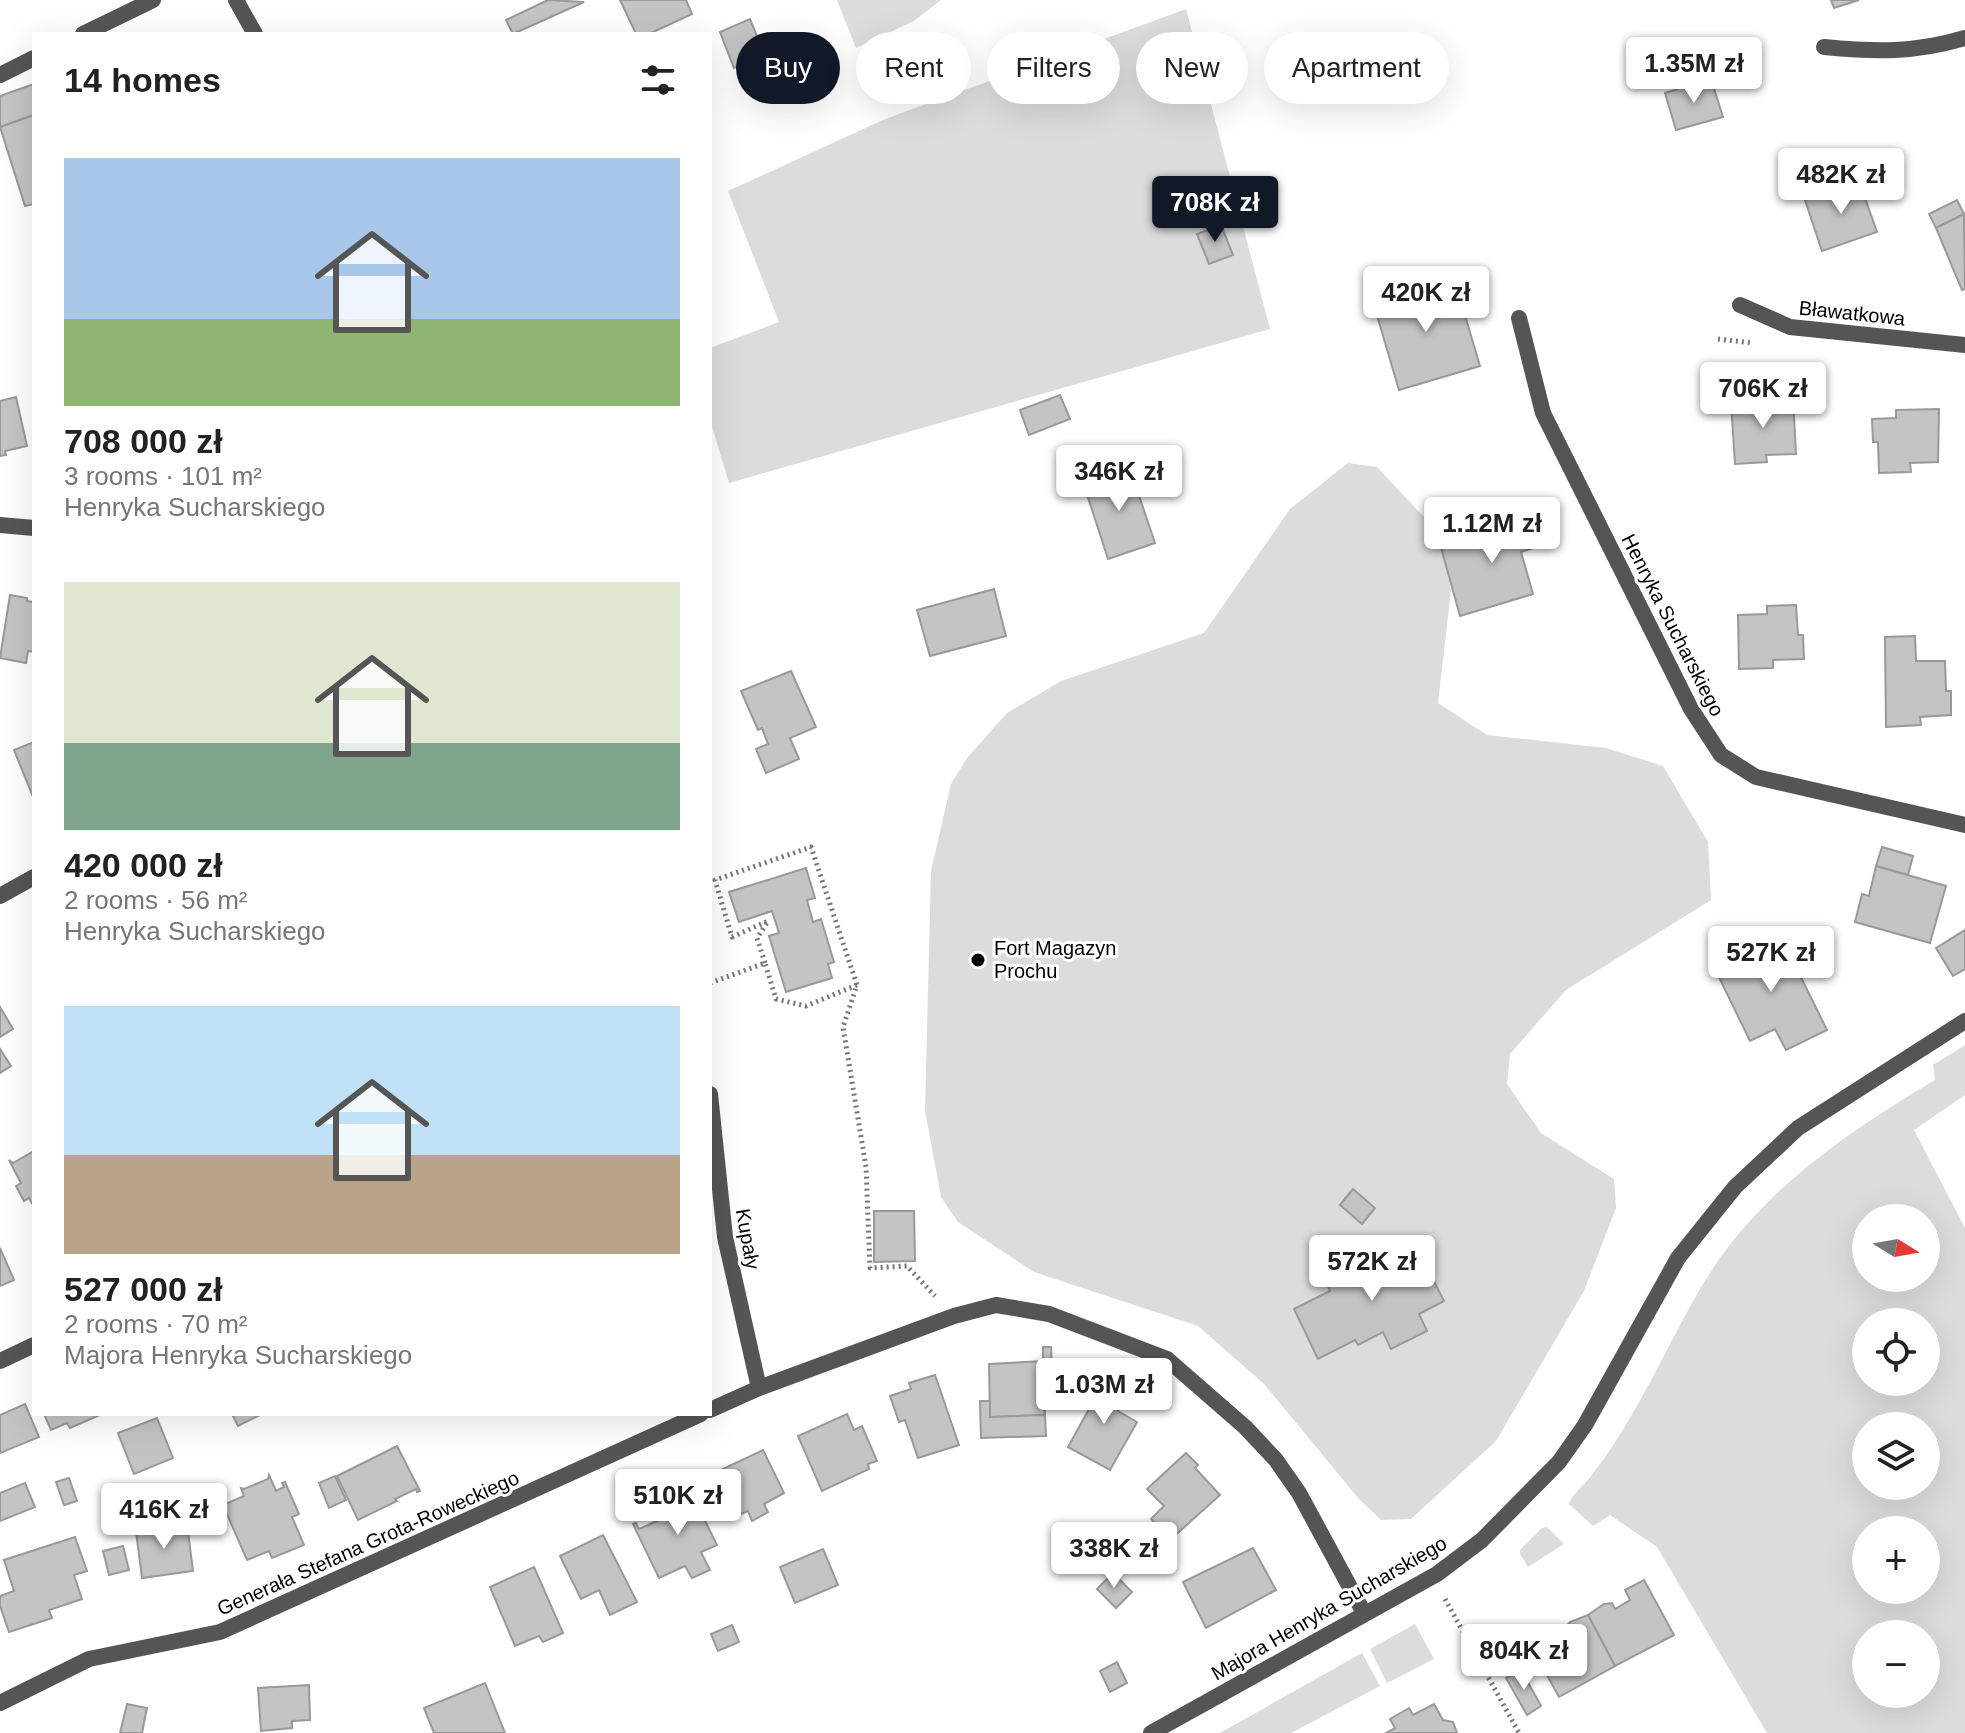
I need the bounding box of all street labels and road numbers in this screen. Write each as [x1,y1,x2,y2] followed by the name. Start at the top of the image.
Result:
[1798,296,1907,330] street label: Bławatkowa
[1618,530,1728,720] street label: Henryka Sucharskiego
[732,1207,764,1271] street label: Kupały
[214,1466,522,1620] street label: Generała Stefana Grota-Roweckiego
[1207,1531,1451,1685] street label: Majora Henryka Sucharskiego

